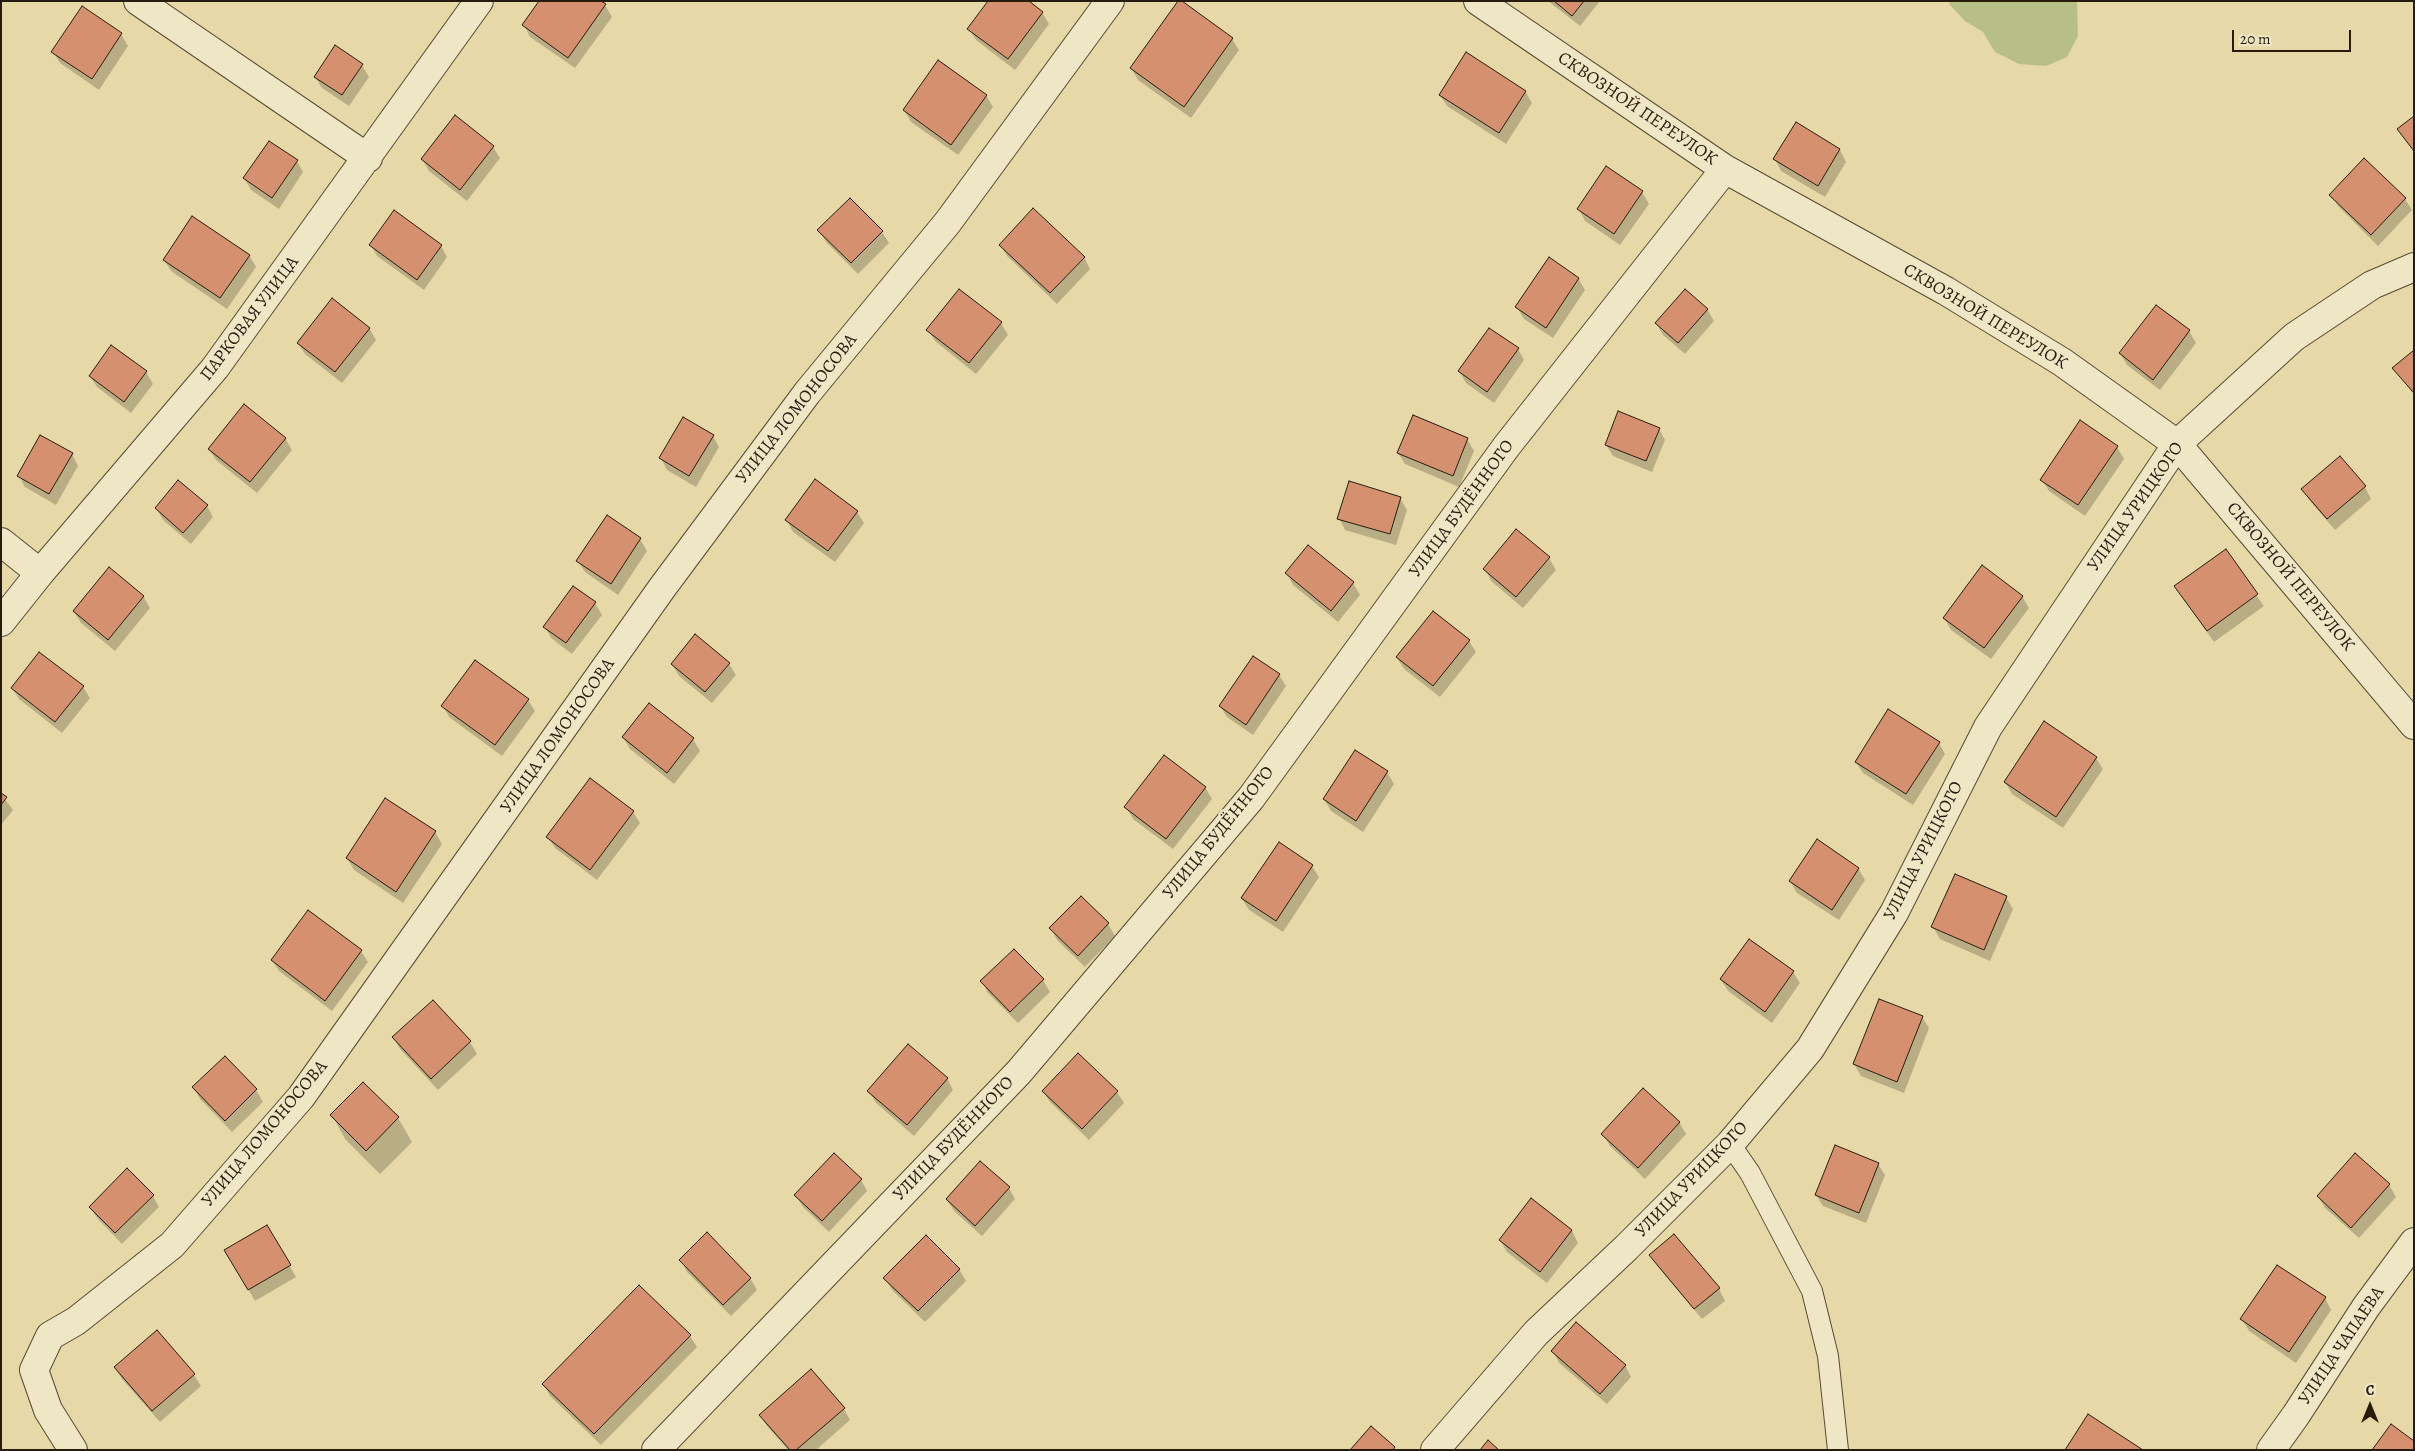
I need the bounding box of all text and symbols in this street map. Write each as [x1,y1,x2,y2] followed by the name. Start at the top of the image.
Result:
[2235,20,2354,52] scale bar
[2240,29,2271,49] text: 20 m
[1553,48,1721,170] street label: СКВОЗНОЙ ПЕРЕУЛОК
[196,252,304,386] street label: ПАРКОВАЯ УЛИЦА
[1899,259,2071,375] street label: СКВОЗНОЙ ПЕРЕУЛОК
[732,330,862,488] street label: УЛИЦА ЛОМОНОСОВА
[1405,436,1519,582] street label: УЛИЦА БУДЁННОГО
[2083,438,2189,576] street label: УЛИЦА УРИЦКОГО
[2221,498,2359,656] street label: СКВОЗНОЙ ПЕРЕУЛОК
[496,654,620,818] street label: УЛИЦА ЛОМОНОСОВА
[1159,762,1279,904] street label: УЛИЦА БУДЁННОГО
[1880,778,1968,924] street label: УЛИЦА УРИЦКОГО
[197,1056,333,1212] street label: УЛИЦА ЛОМОНОСОВА
[889,1072,1019,1206] street label: УЛИЦА БУДЁННОГО
[1631,1118,1753,1242] street label: УЛИЦА УРИЦКОГО
[2294,1283,2390,1409] street label: УЛИЦА ЧАПАЕВА
[2345,1381,2395,1431] north arrow
[2366,1381,2374,1400] text: С

